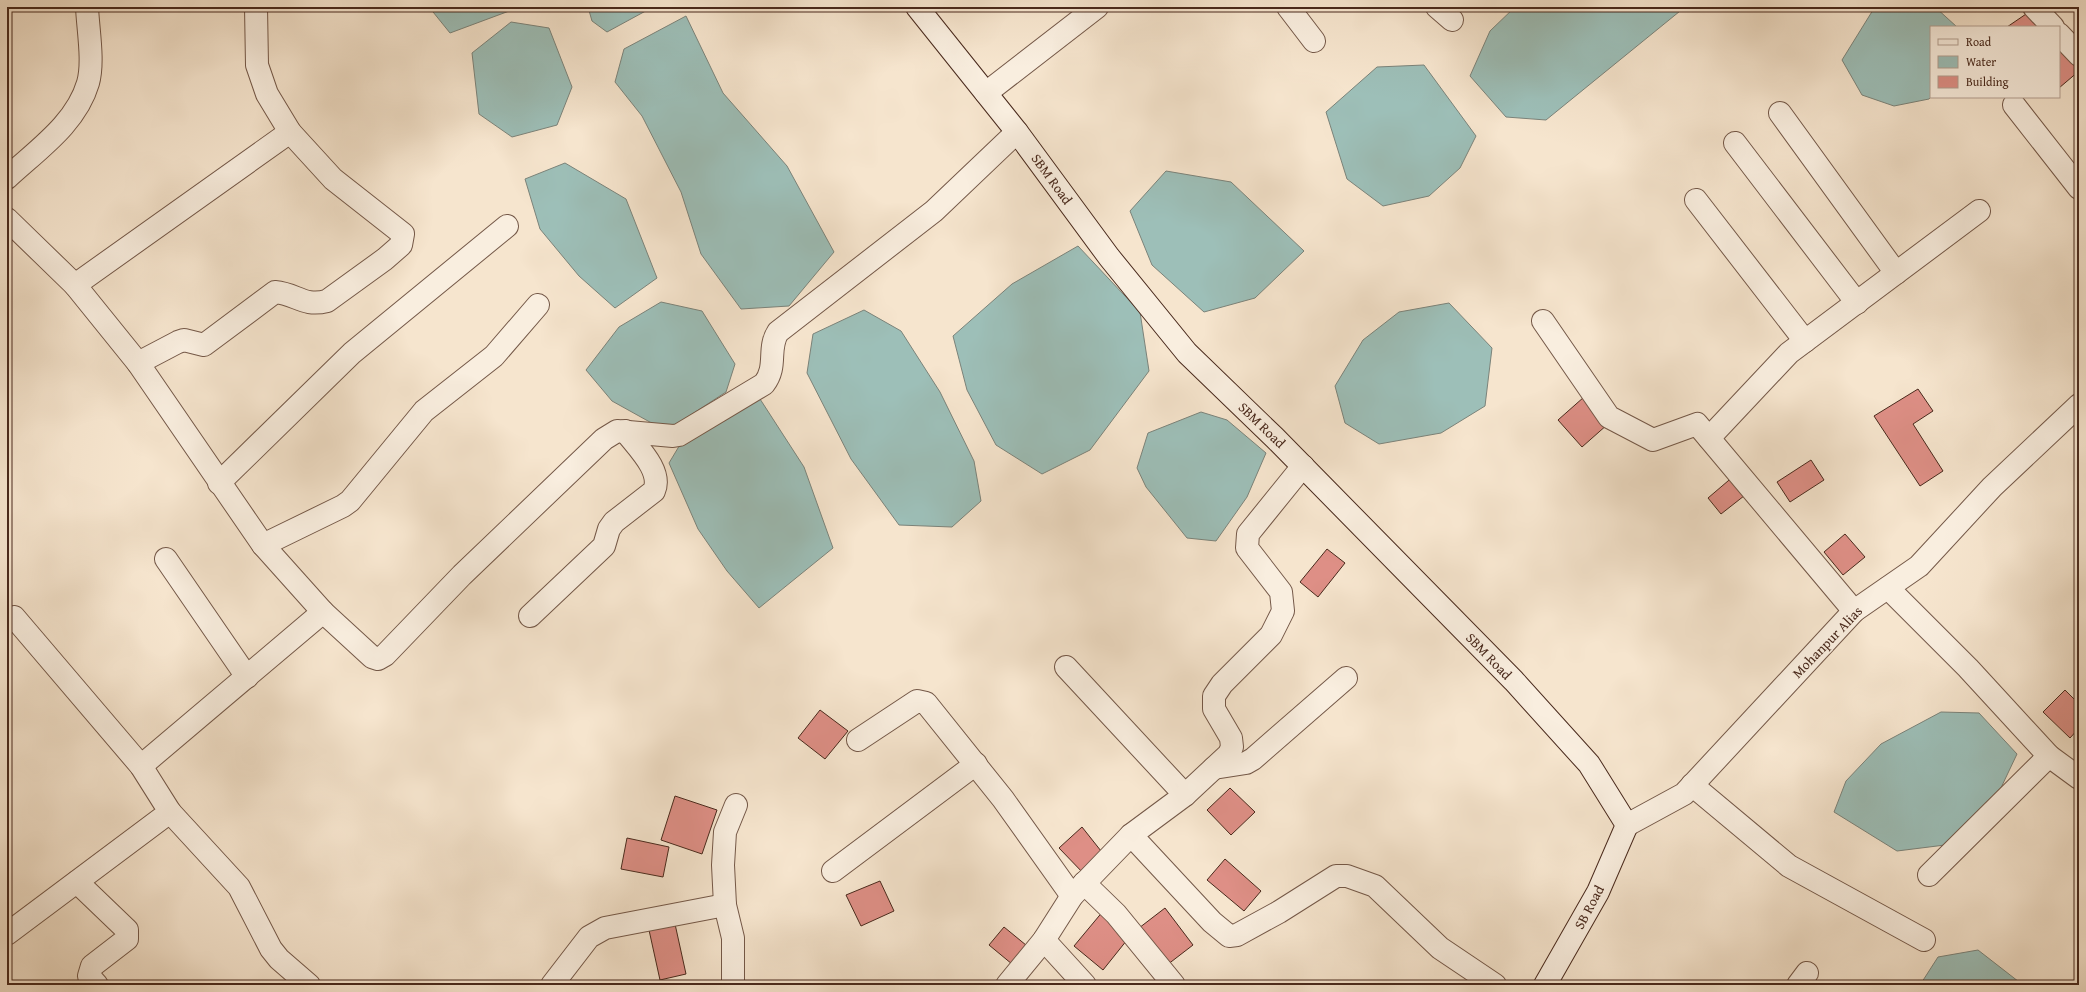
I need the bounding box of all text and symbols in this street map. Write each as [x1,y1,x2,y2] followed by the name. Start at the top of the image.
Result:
[1930,26,2060,98] legend
[1966,33,1992,50] text: Road
[1966,53,1996,70] text: Water
[1966,73,2009,90] text: Building
[1027,149,1078,209] street label: SBM Road
[1234,397,1290,453] street label: SBM Road
[1787,601,1867,683] street label: Mohanpur Alias
[1461,628,1517,684] street label: SBM Road
[1569,881,1609,933] street label: SB Road

